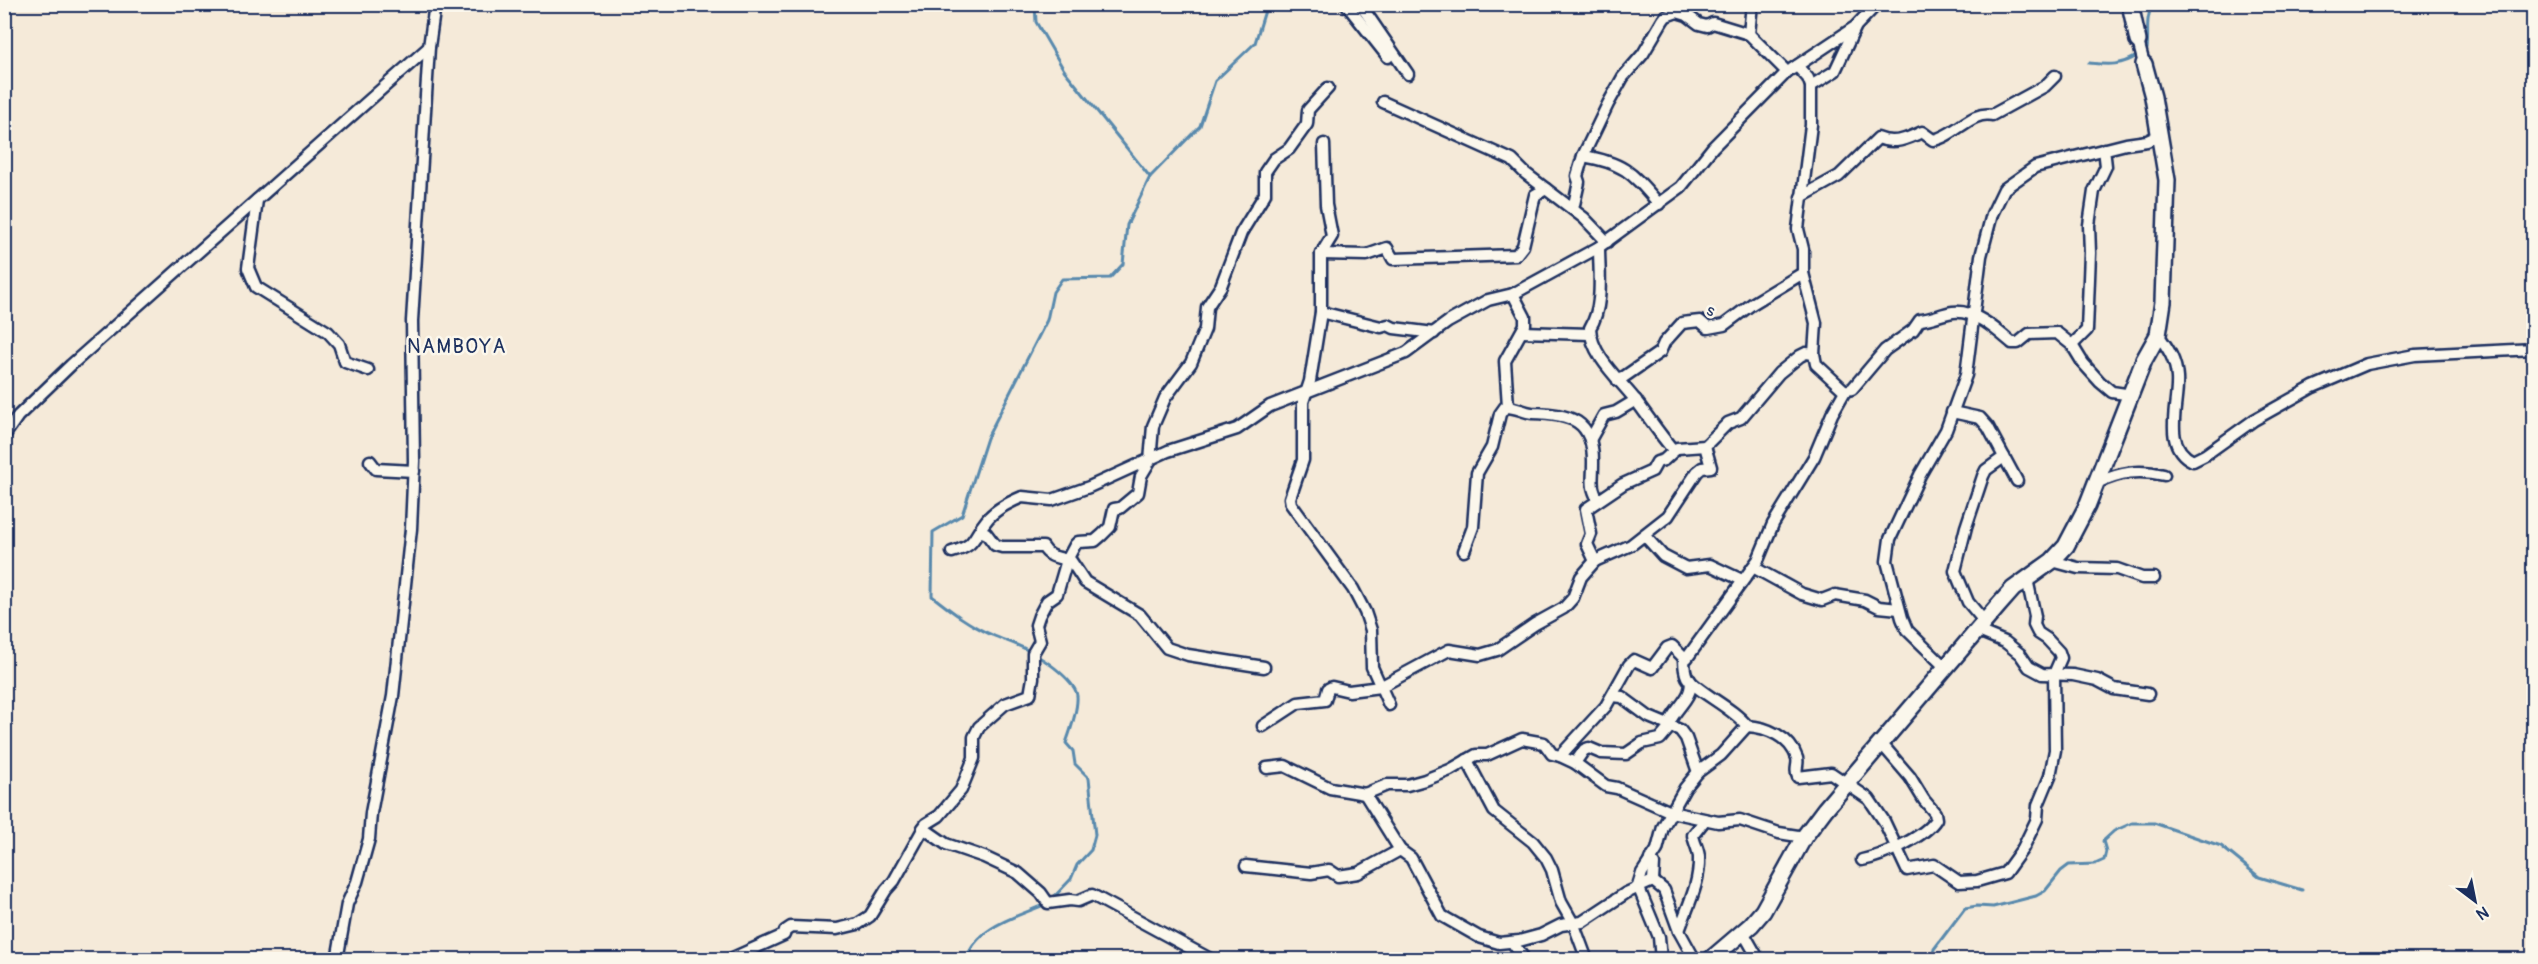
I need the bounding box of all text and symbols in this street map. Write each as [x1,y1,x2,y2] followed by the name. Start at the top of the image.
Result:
[1704,300,1717,322] street label: s
[407,334,507,359] district label: NAMBOYA
[2445,871,2505,931] north arrow
[2472,902,2492,924] text: N

